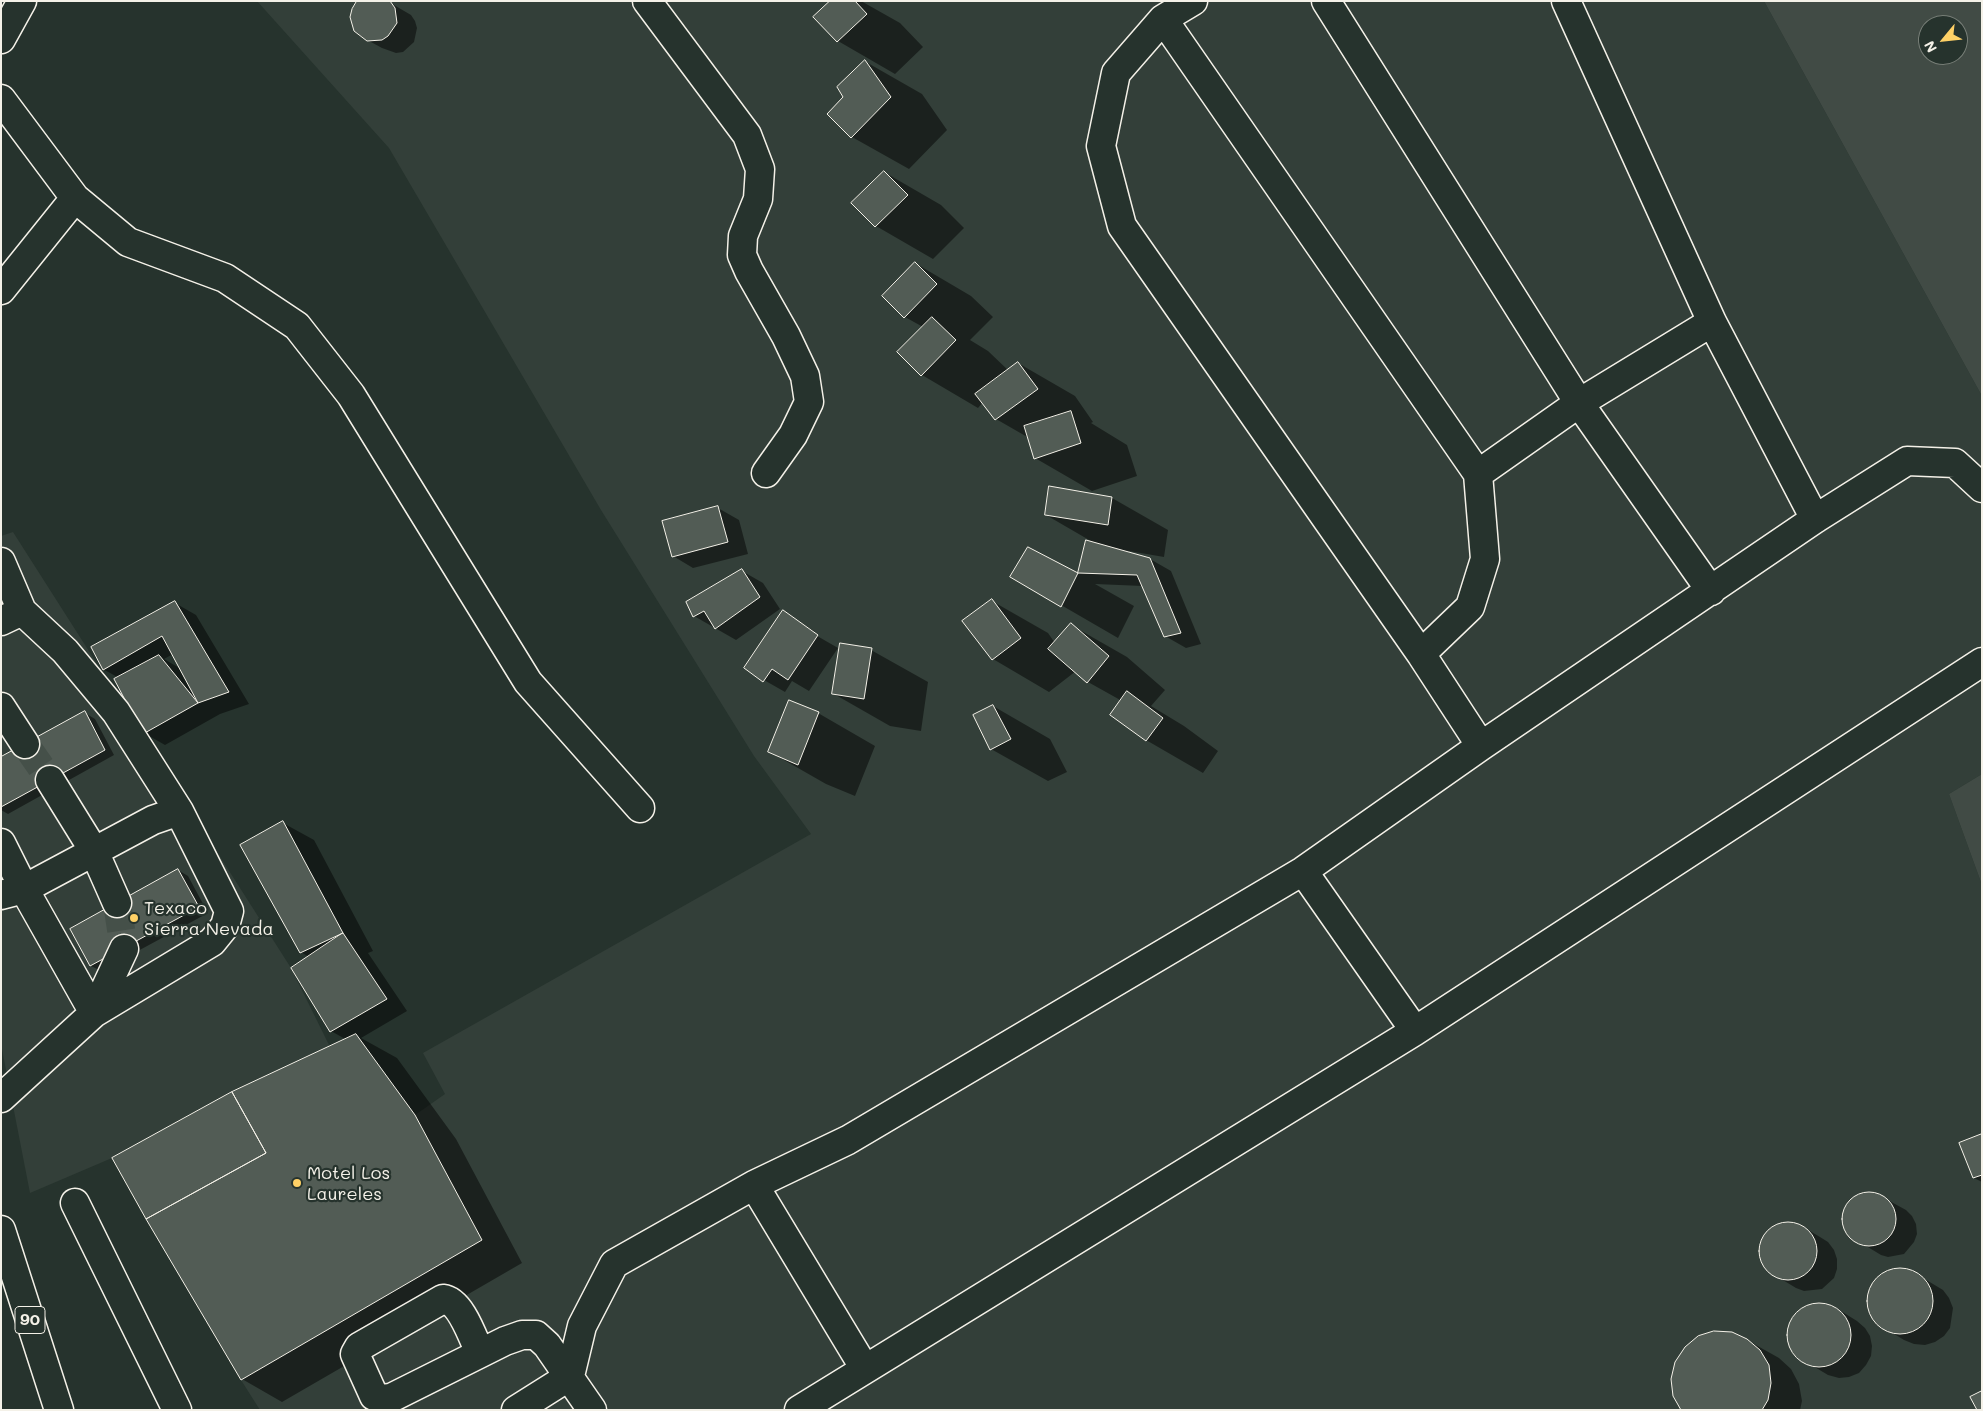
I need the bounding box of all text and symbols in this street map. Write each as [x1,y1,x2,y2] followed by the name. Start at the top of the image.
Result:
[1918,15,1968,65] north arrow
[1919,38,1941,56] text: N
[144,897,274,940] place label: Texaco Sierra Nevada
[128,912,140,924] marker: Texaco Sierra Nevada
[307,1162,390,1204] place label: Motel Los Laureles
[291,1177,303,1189] marker: Motel Los Laureles
[15,1306,45,1334] road number: 90

